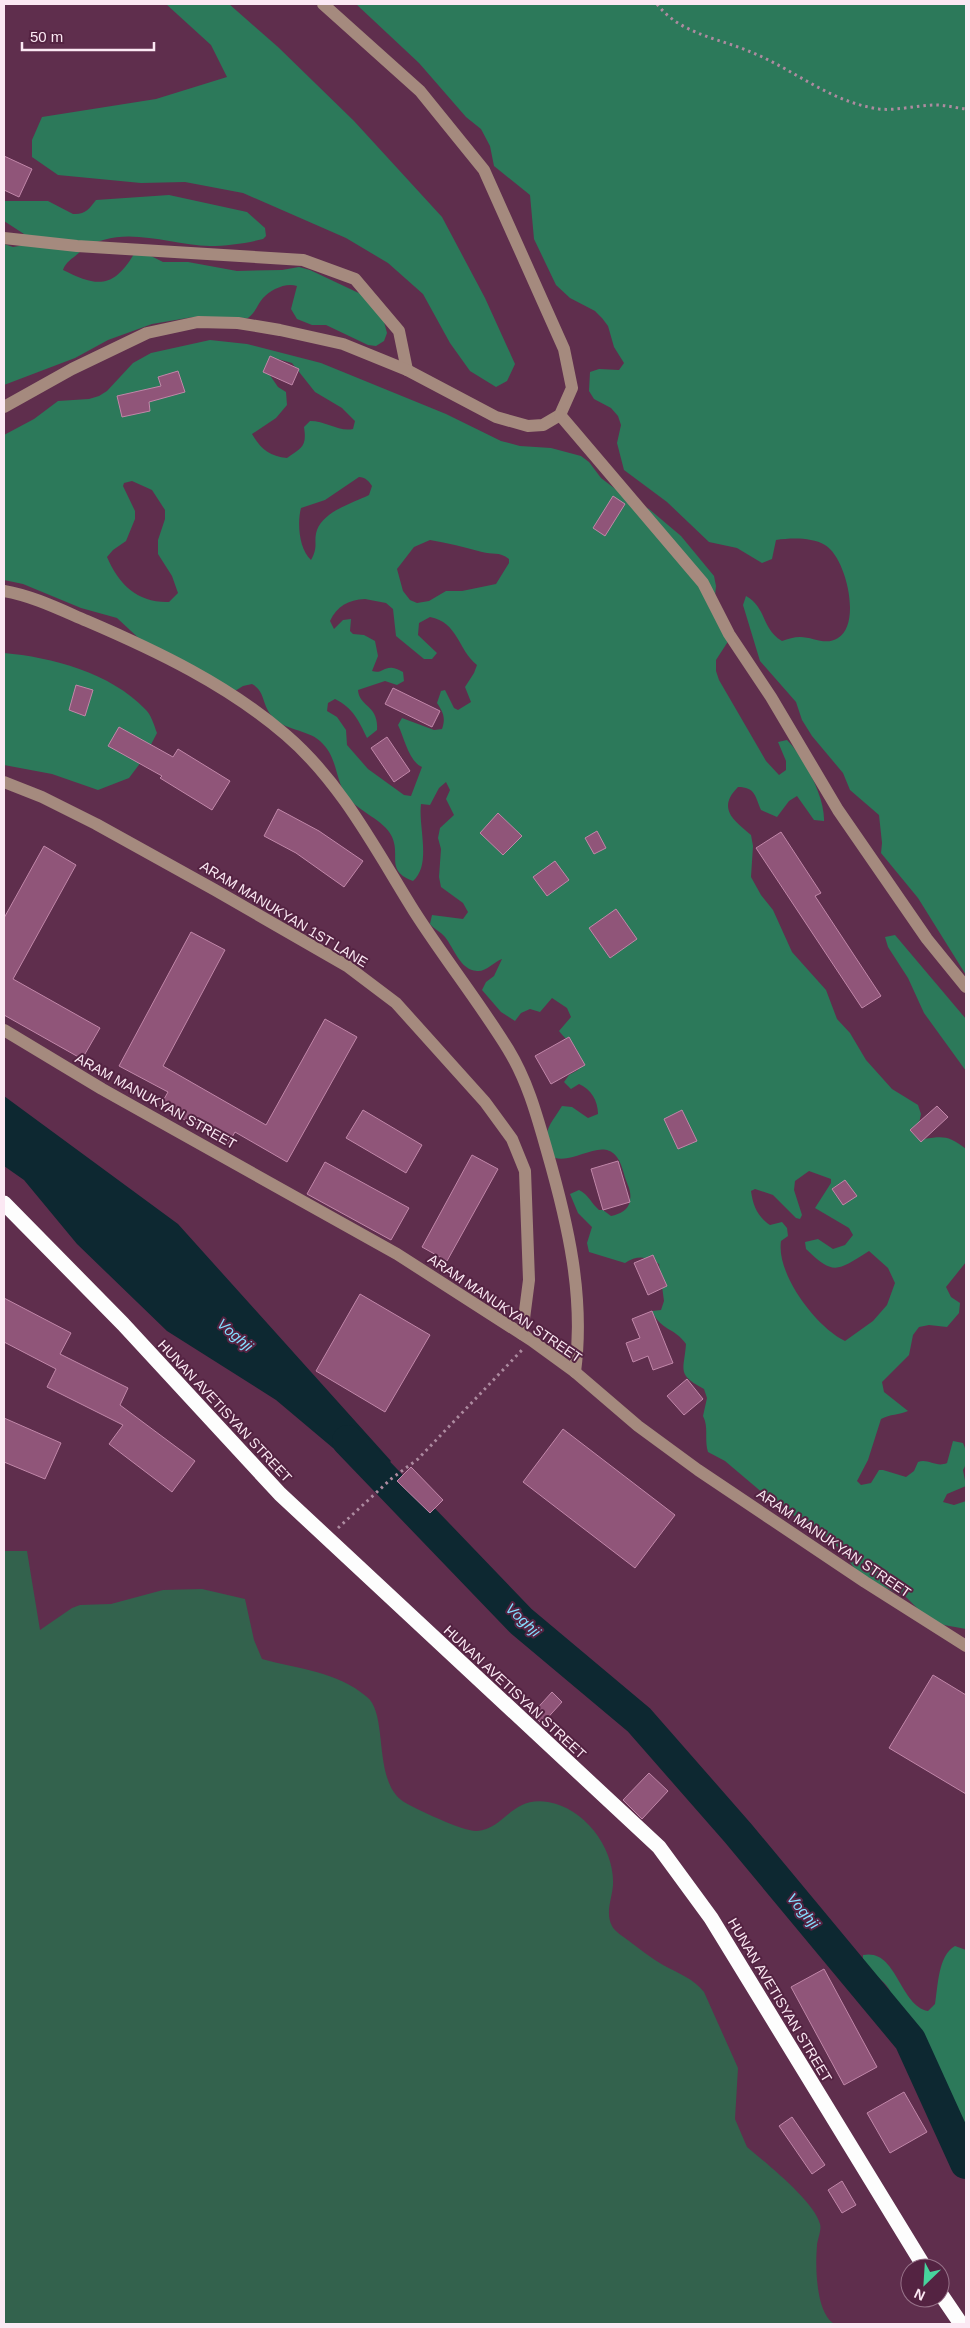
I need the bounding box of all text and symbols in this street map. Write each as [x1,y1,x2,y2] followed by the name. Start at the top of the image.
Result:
[22,20,155,52] scale bar
[30,28,63,45] text: 50 m
[197,858,371,970] street label: ARAM MANUKYAN 1ST LANE
[73,1050,240,1152] street label: ARAM MANUKYAN STREET
[425,1251,585,1366] street label: ARAM MANUKYAN STREET
[214,1315,257,1355] water label: Voghji
[155,1337,295,1486] street label: HUNAN AVETISYAN STREET
[754,1486,914,1601] street label: ARAM MANUKYAN STREET
[502,1599,545,1640] water label: Voghji
[441,1622,590,1762] street label: HUNAN AVETISYAN STREET
[784,1889,824,1932] water label: Voghji
[725,1915,836,2085] street label: HUNAN AVETISYAN STREET
[900,2258,950,2308] north arrow
[912,2285,927,2304] text: N

